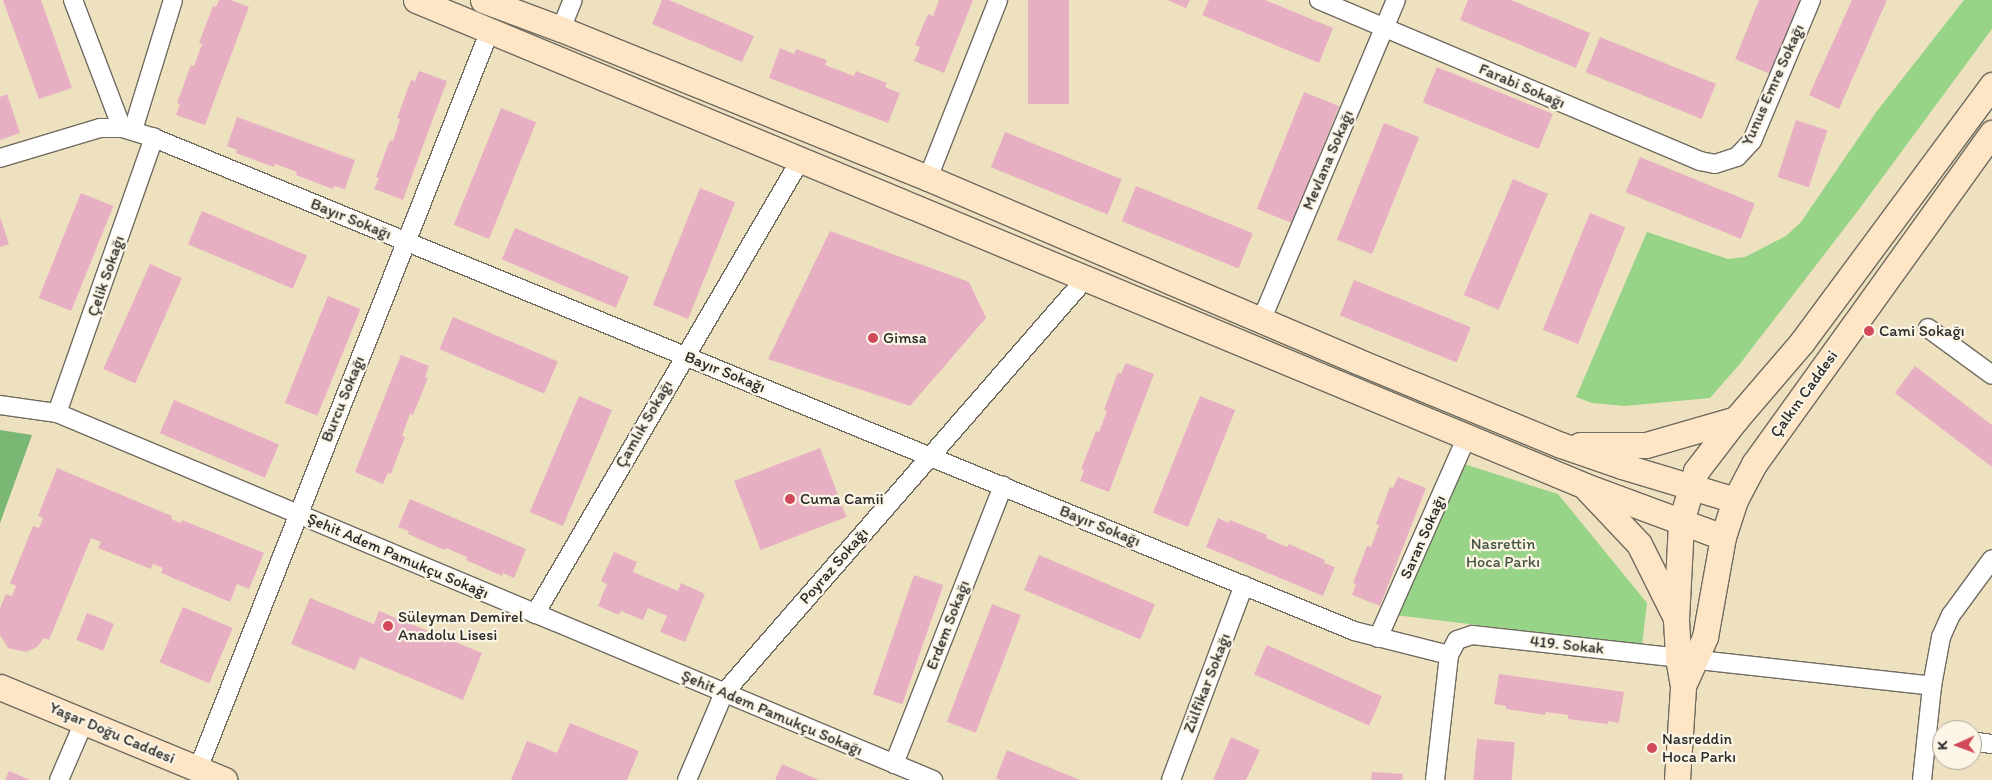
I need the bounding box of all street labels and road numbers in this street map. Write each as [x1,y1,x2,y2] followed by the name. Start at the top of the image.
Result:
[1738,21,1808,149] street label: Yunus Emre Sokağı
[1476,59,1568,113] street label: Farabi Sokağı
[1298,107,1358,213] street label: Mevlana Sokağı
[308,194,394,244] street label: Bayır Sokağı
[83,233,129,319] street label: Çelik Sokağı
[682,347,768,397] street label: Bayır Sokağı
[1766,347,1842,441] street label: Çalkın Caddesi
[317,353,369,445] street label: Burcu Sokağı
[611,377,677,471] street label: Çamlık Sokağı
[1396,492,1450,582] street label: Saran Sokağı
[1057,501,1143,551] street label: Bayır Sokağı
[305,509,491,603] street label: Şehit Adem Pamukçu Sokağı
[796,524,872,608] street label: Poyraz Sokağı
[922,578,974,672] street label: Erdem Sokağı
[1179,631,1235,735] street label: Zülfikar Sokağı
[1529,632,1605,658] street label: 419. Sokak
[679,666,865,760] street label: Şehit Adem Pamukçu Sokağı
[46,698,178,768] street label: Yaşar Doğu Caddesi

